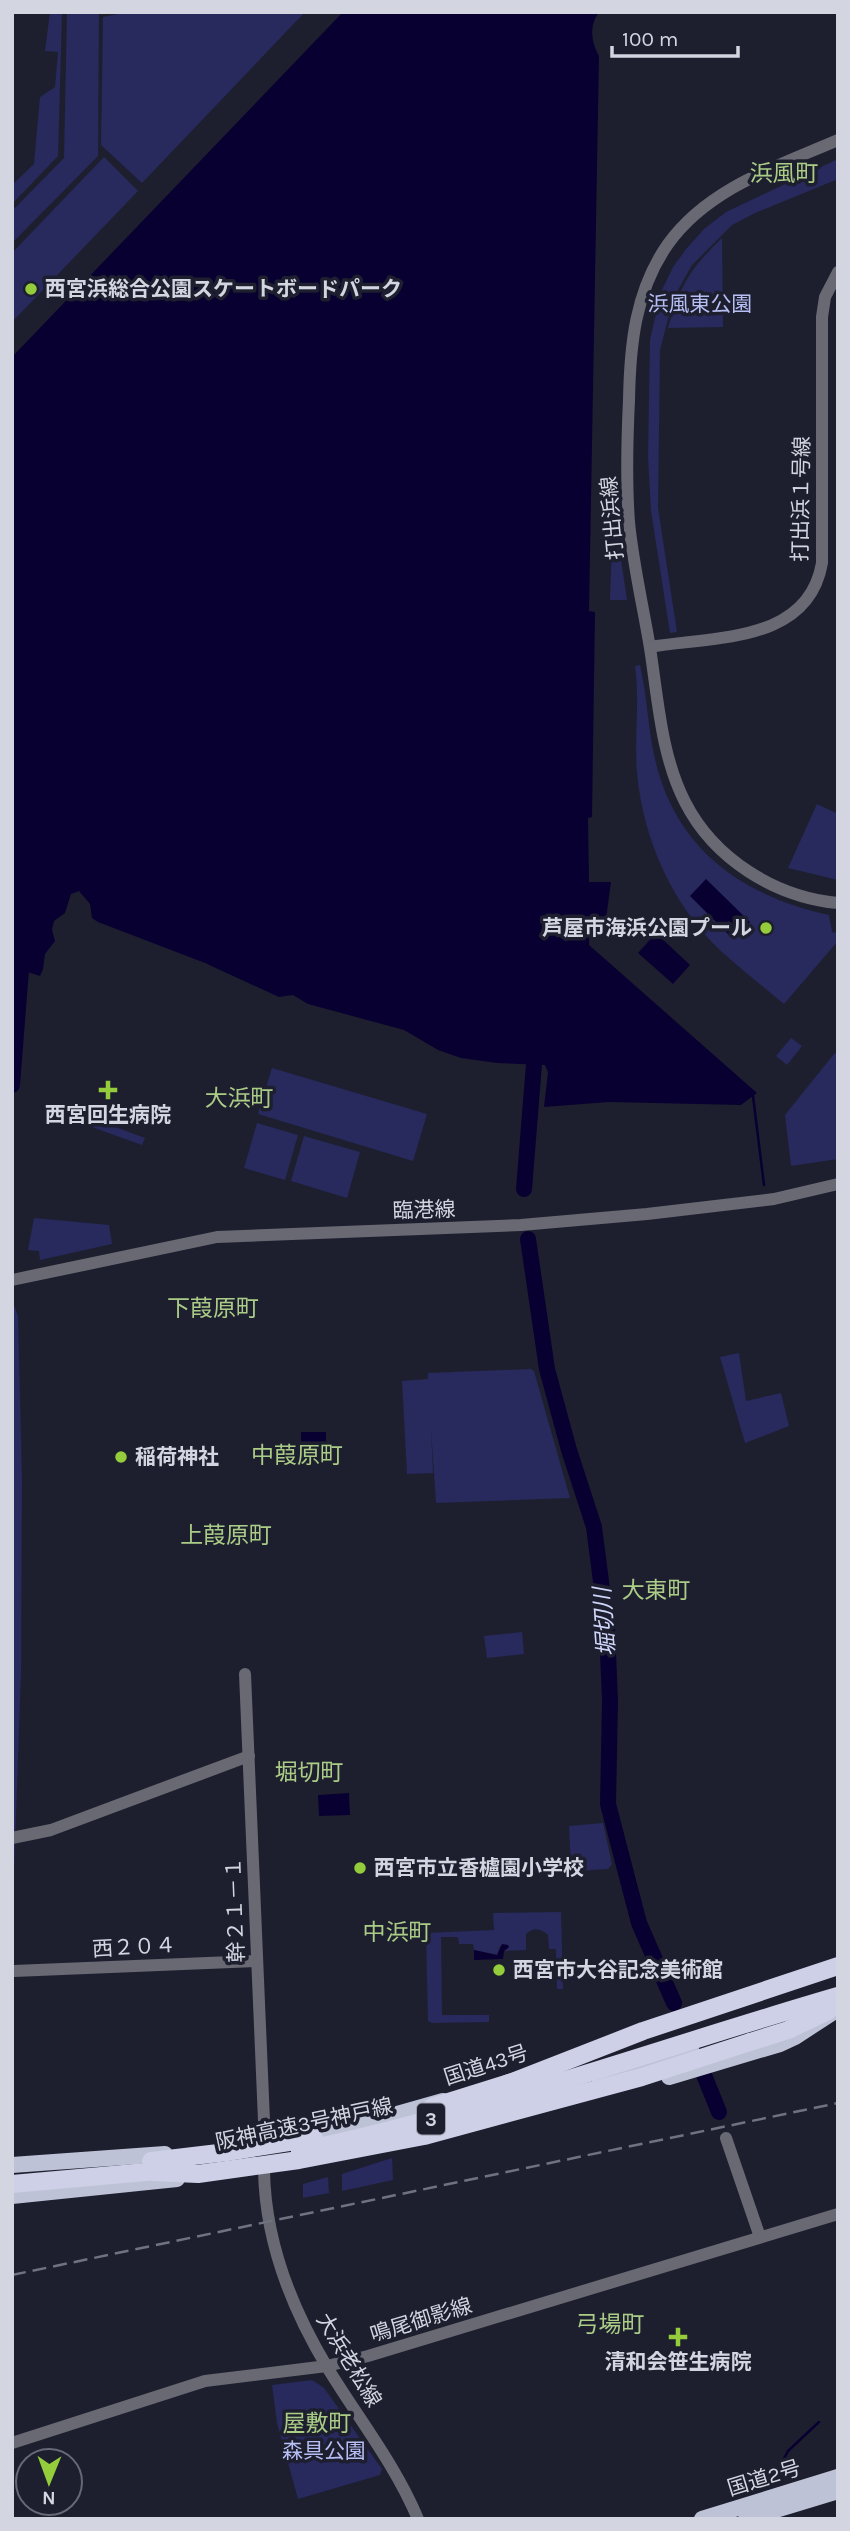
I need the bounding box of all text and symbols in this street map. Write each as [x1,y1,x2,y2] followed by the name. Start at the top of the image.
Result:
[612,14,738,58] scale bar
[622,27,679,51] text: 100 m
[750,160,819,187] district label: 浜風町
[45,277,402,301] place label: 西宮浜総合公園スケートボードパーク
[23,281,39,297] marker: 西宮浜総合公園スケートボードパーク
[648,292,753,316] park label: 浜風東公園
[788,436,814,562] street label: 打出浜１号線
[596,475,628,561] street label: 打出浜線
[542,916,752,940] place label: 芦屋市海浜公園プール
[758,920,774,936] marker: 芦屋市海浜公園プール
[98,1080,118,1100] marker: 西宮回生病院
[205,1085,274,1112] district label: 大浜町
[45,1103,171,1127] place label: 西宮回生病院
[392,1197,456,1223] street label: 臨港線
[167,1295,259,1322] district label: 下葭原町
[251,1442,343,1469] district label: 中葭原町
[135,1445,219,1469] place label: 稲荷神社
[113,1449,129,1465] marker: 稲荷神社
[180,1522,272,1549] district label: 上葭原町
[622,1577,691,1604] district label: 大東町
[588,1584,620,1657] water label: 堀切川
[275,1759,344,1786] district label: 堀切町
[374,1856,584,1880] place label: 西宮市立香櫨園小学校
[221,1857,249,1963] street label: 幹２１－１
[352,1860,368,1876] marker: 西宮市立香櫨園小学校
[363,1919,432,1946] district label: 中浜町
[91,1933,177,1961] street label: 西２０４
[513,1958,723,1982] place label: 西宮市大谷記念美術館
[491,1962,507,1978] marker: 西宮市大谷記念美術館
[441,2040,531,2090] street label: 国道43号
[213,2094,395,2154] street label: 阪神高速3号神戸線
[417,2104,445,2134] road number: 3
[367,2293,475,2347] street label: 鳴尾御影線
[312,2309,386,2411] street label: 大浜老松線
[576,2311,645,2338] district label: 弓場町
[668,2327,688,2347] marker: 清和会笹生病院
[605,2350,752,2374] place label: 清和会笹生病院
[283,2410,352,2437] district label: 屋敷町
[282,2439,366,2463] park label: 森具公園
[14,2447,84,2517] north arrow
[725,2456,803,2500] street label: 国道2号
[42,2487,56,2509] text: N

